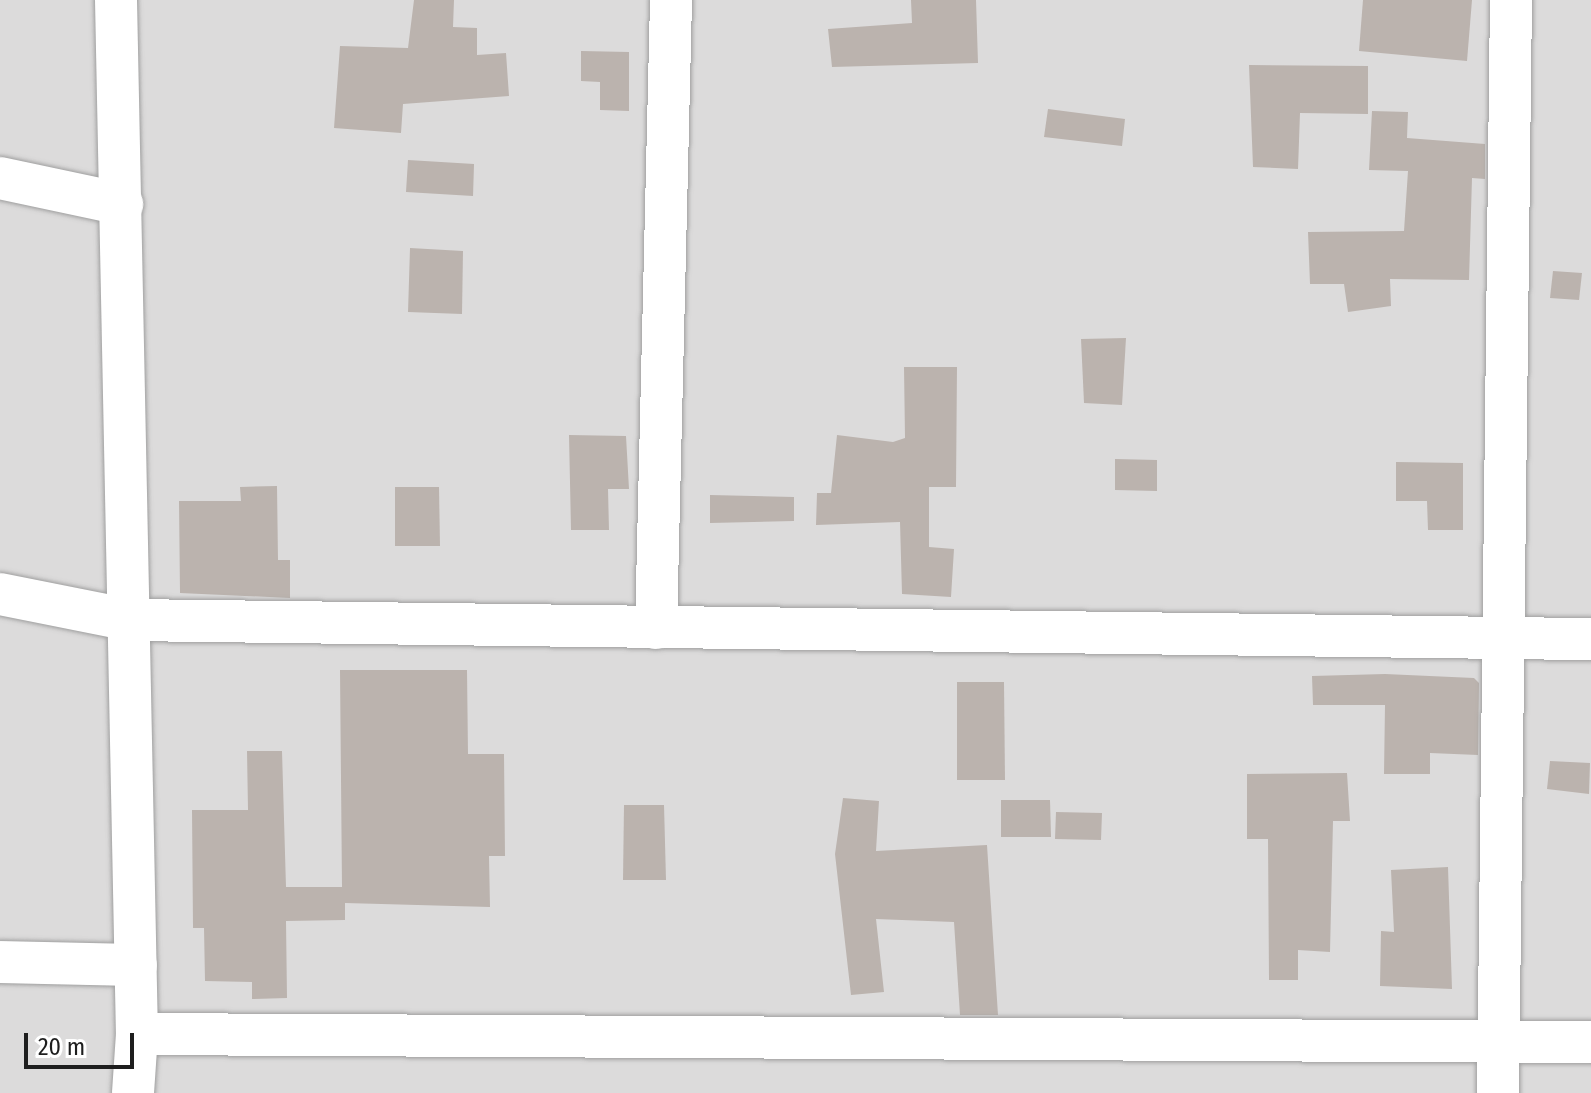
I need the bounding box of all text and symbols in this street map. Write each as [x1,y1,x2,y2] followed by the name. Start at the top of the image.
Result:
[28,1017,138,1067] scale bar
[38,1033,85,1061] text: 20 m

